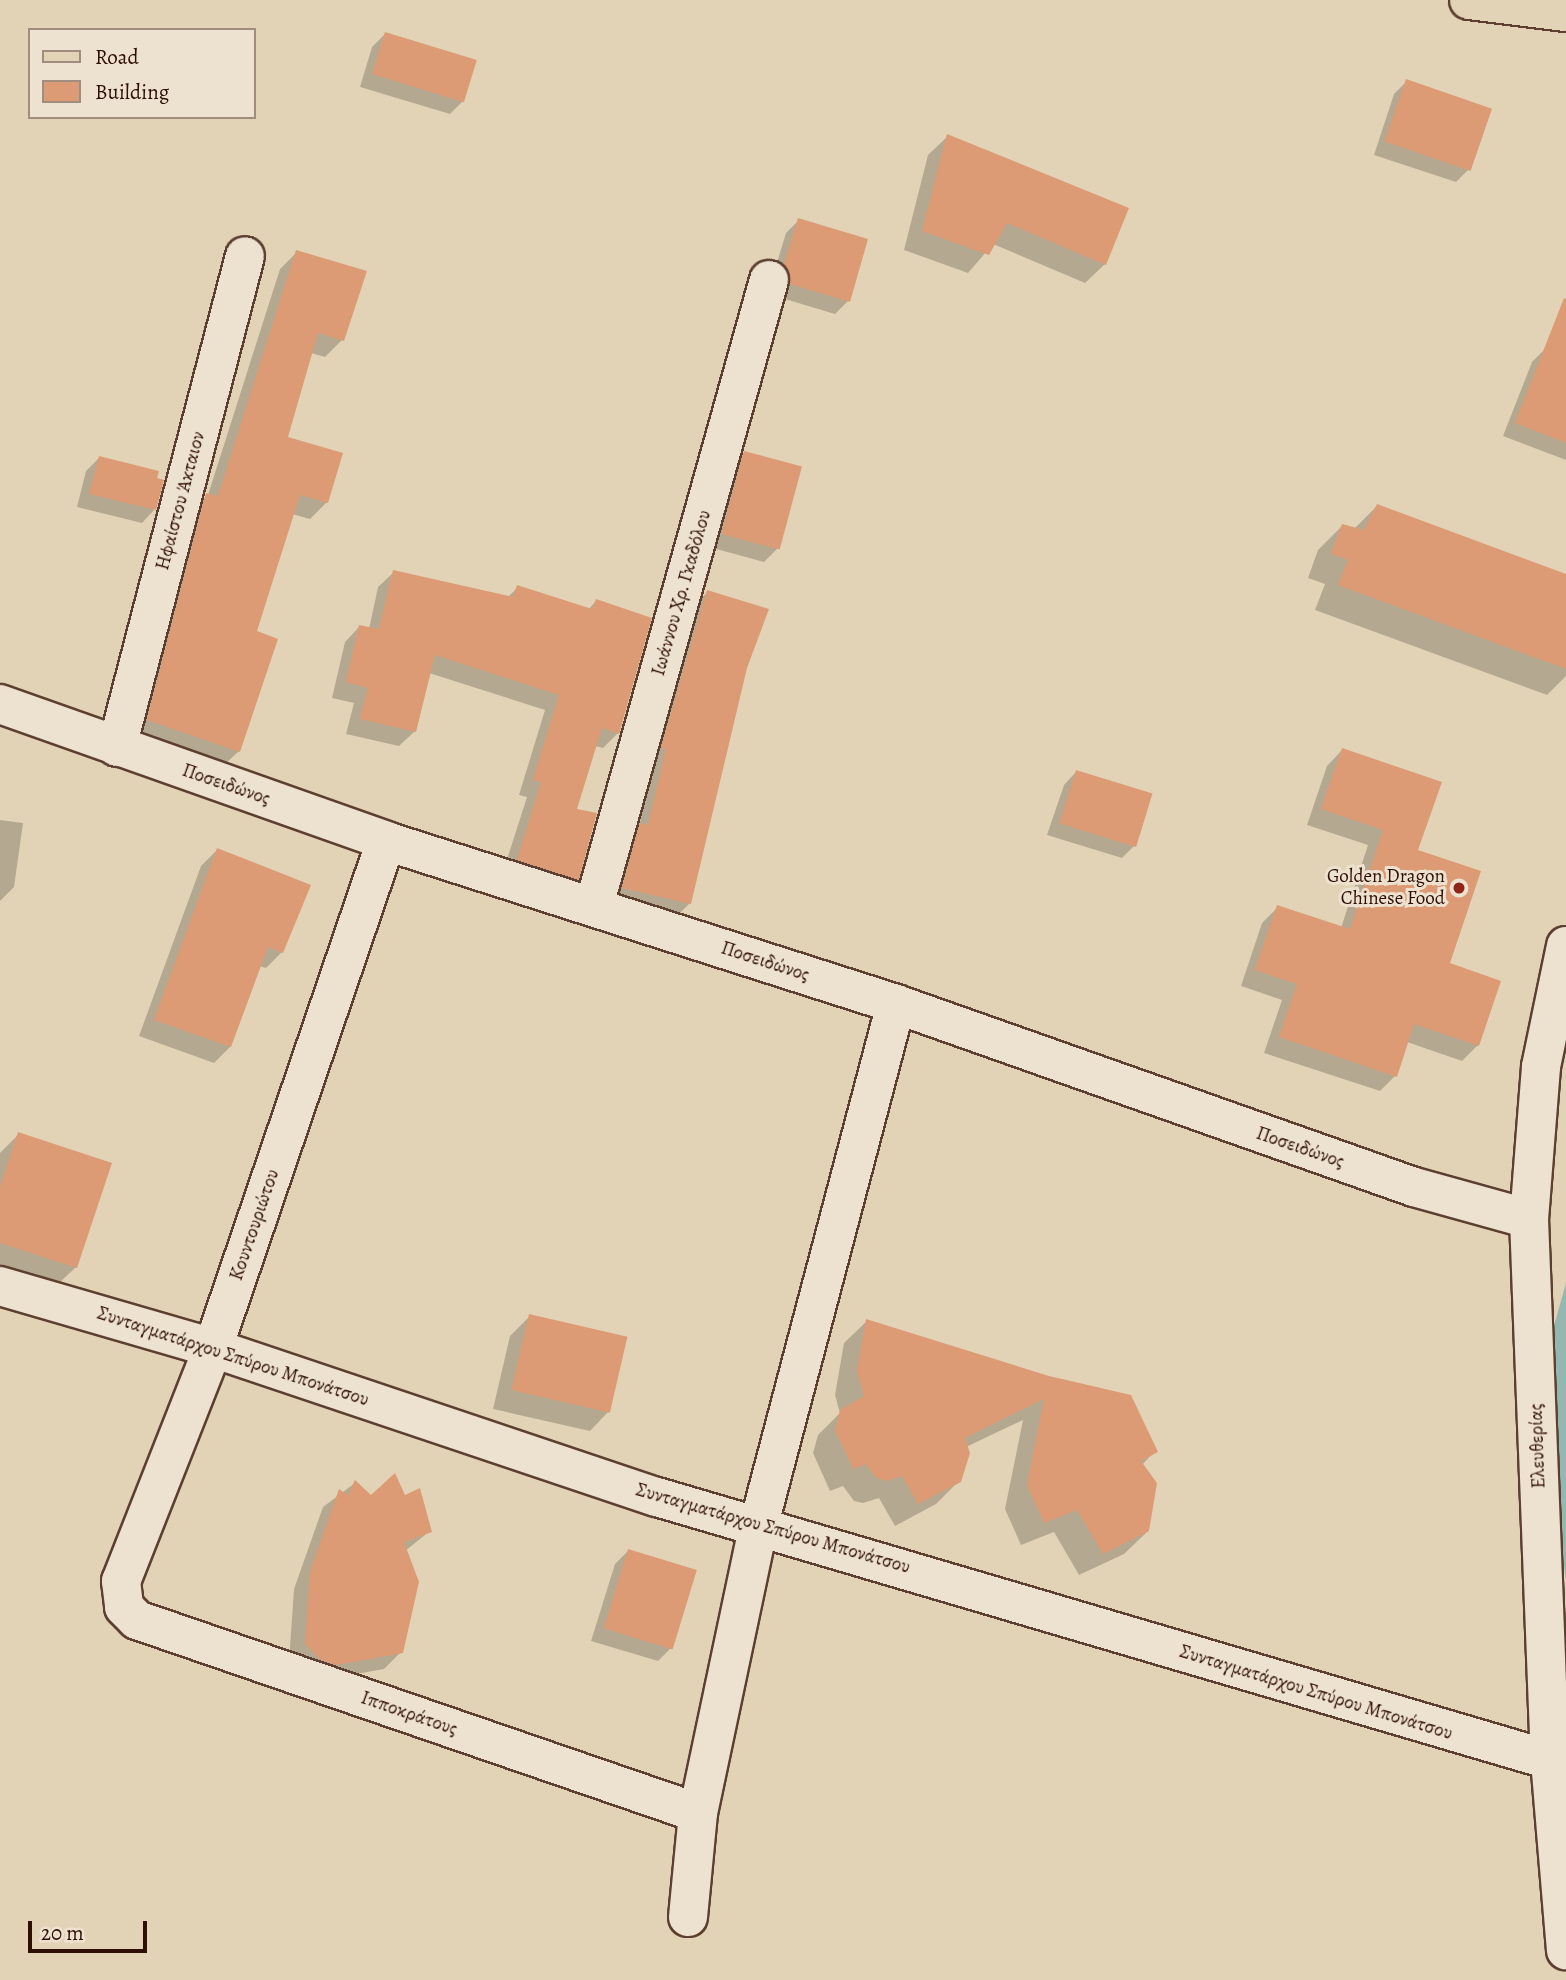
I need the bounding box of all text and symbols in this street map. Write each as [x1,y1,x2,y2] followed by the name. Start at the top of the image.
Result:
[28,28,256,119] legend
[95,43,139,71] text: Road
[95,78,169,106] text: Building
[152,429,210,573] street label: Ηφαίστου Άκταιον
[647,507,717,679] street label: Ιωάννου Χρ. Γκαδόλου
[179,759,273,811] street label: Ποσειδώνος
[1327,866,1445,910] place label: Golden Dragon Chinese Food
[1451,880,1467,896] marker: Golden Dragon Chinese Food
[718,937,812,987] street label: Ποσειδώνος
[1253,1122,1347,1174] street label: Ποσειδώνος
[225,1166,285,1284] street label: Κουντουριώτου
[94,1302,372,1412] street label: Συνταγματάρχου Σπύρου Μπονάτσου
[1525,1403,1551,1489] street label: Ελευθερίας
[633,1479,913,1579] street label: Συνταγματάρχου Σπύρου Μπονάτσου
[1177,1641,1455,1745] street label: Συνταγματάρχου Σπύρου Μπονάτσου
[358,1687,460,1741] street label: Ιπποκράτους
[32,1906,150,1950] scale bar
[41,1919,84,1947] text: 20 m

